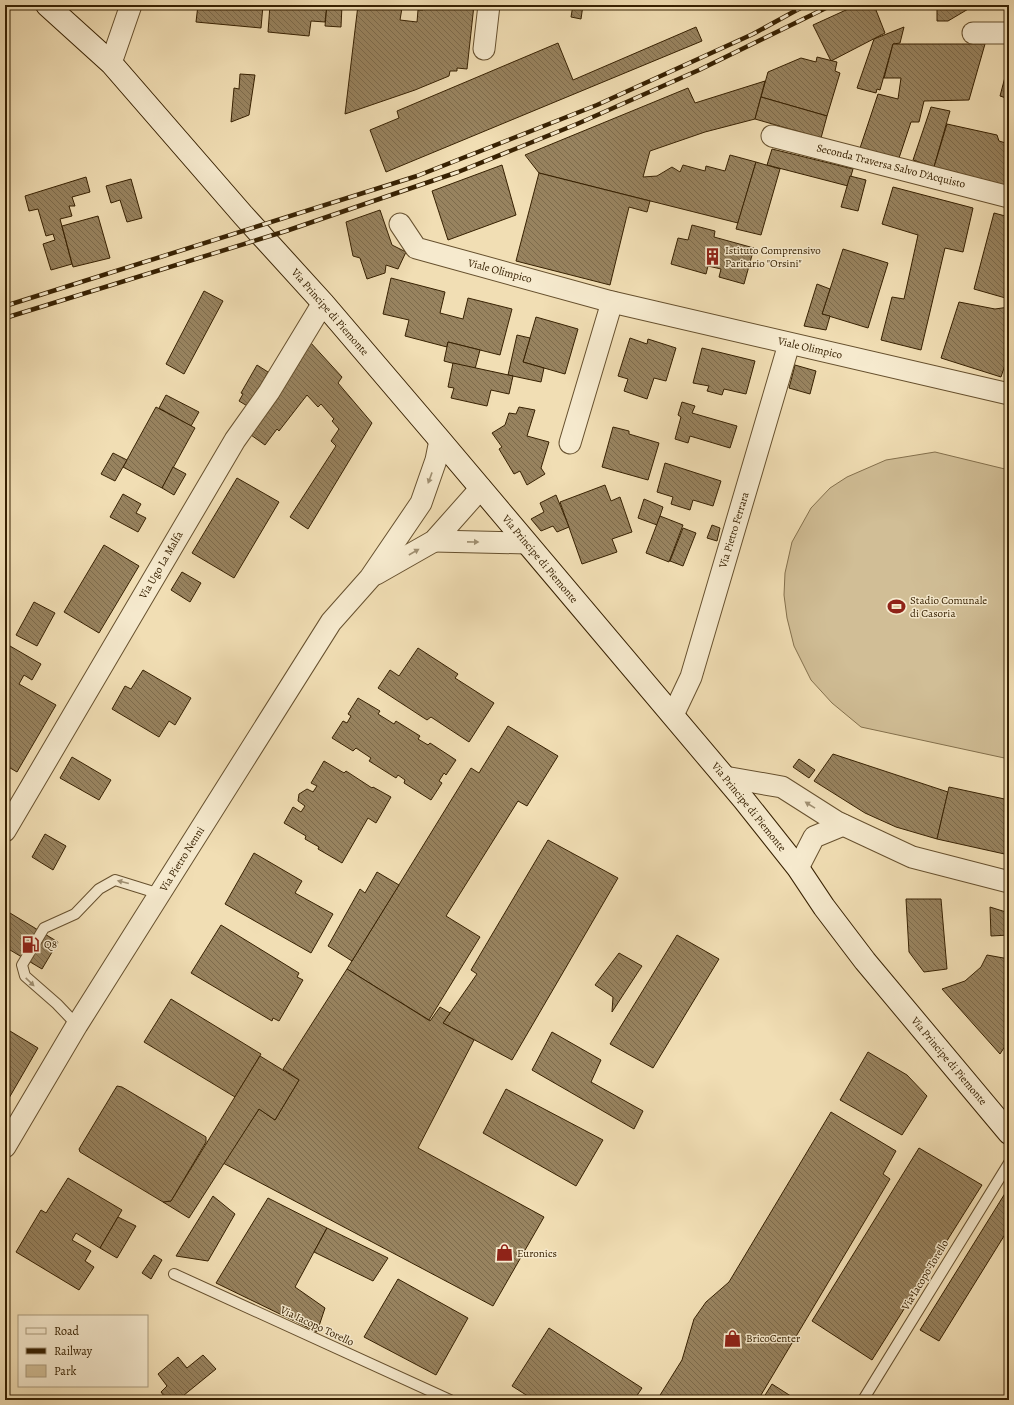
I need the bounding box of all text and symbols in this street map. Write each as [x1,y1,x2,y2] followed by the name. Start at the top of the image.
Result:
[815,140,968,192] street label: Seconda Traversa Salvo D'Acquisto
[725,243,821,271] place label: Istituto Comprensivo Paritario "Orsini"
[702,246,722,266] building icon: Istituto Comprensivo Paritario "Orsini"
[465,255,534,287] street label: Viale Olimpico
[287,264,372,359] street label: Via Principe di Piemonte
[775,333,844,363] street label: Viale Olimpico
[427,472,433,484] one-way arrow
[715,489,753,571] street label: Via Pietro Ferrara
[498,511,581,606] street label: Via Principe di Piemonte
[135,528,187,602] street label: Via Ugo La Malfa
[467,538,479,545] one-way arrow
[408,549,420,556] one-way arrow
[910,593,987,621] place label: Stadio Comunale di Casoria
[887,596,907,616] sports icon: Stadio Comunale di Casoria
[708,758,790,855] street label: Via Principe di Piemonte
[804,801,816,808] one-way arrow
[156,824,208,895] street label: Via Pietro Nenni
[117,878,129,884] one-way arrow
[21,934,41,954] fuel station icon: Q8
[44,937,57,952] place label: Q8
[26,977,35,986] one-way arrow
[907,1013,990,1108] street label: Via Principe di Piemonte
[898,1237,952,1314] street label: Via Iacopo Torello
[494,1243,514,1263] shop icon: Euronics
[517,1246,557,1261] place label: Euronics
[277,1302,357,1350] street label: Via Iacopo Torello
[18,1315,148,1387] legend
[54,1323,80,1339] text: Road
[723,1328,743,1348] shop icon: BricoCenter
[746,1331,800,1346] place label: BricoCenter
[54,1343,93,1359] text: Railway
[54,1363,77,1379] text: Park

